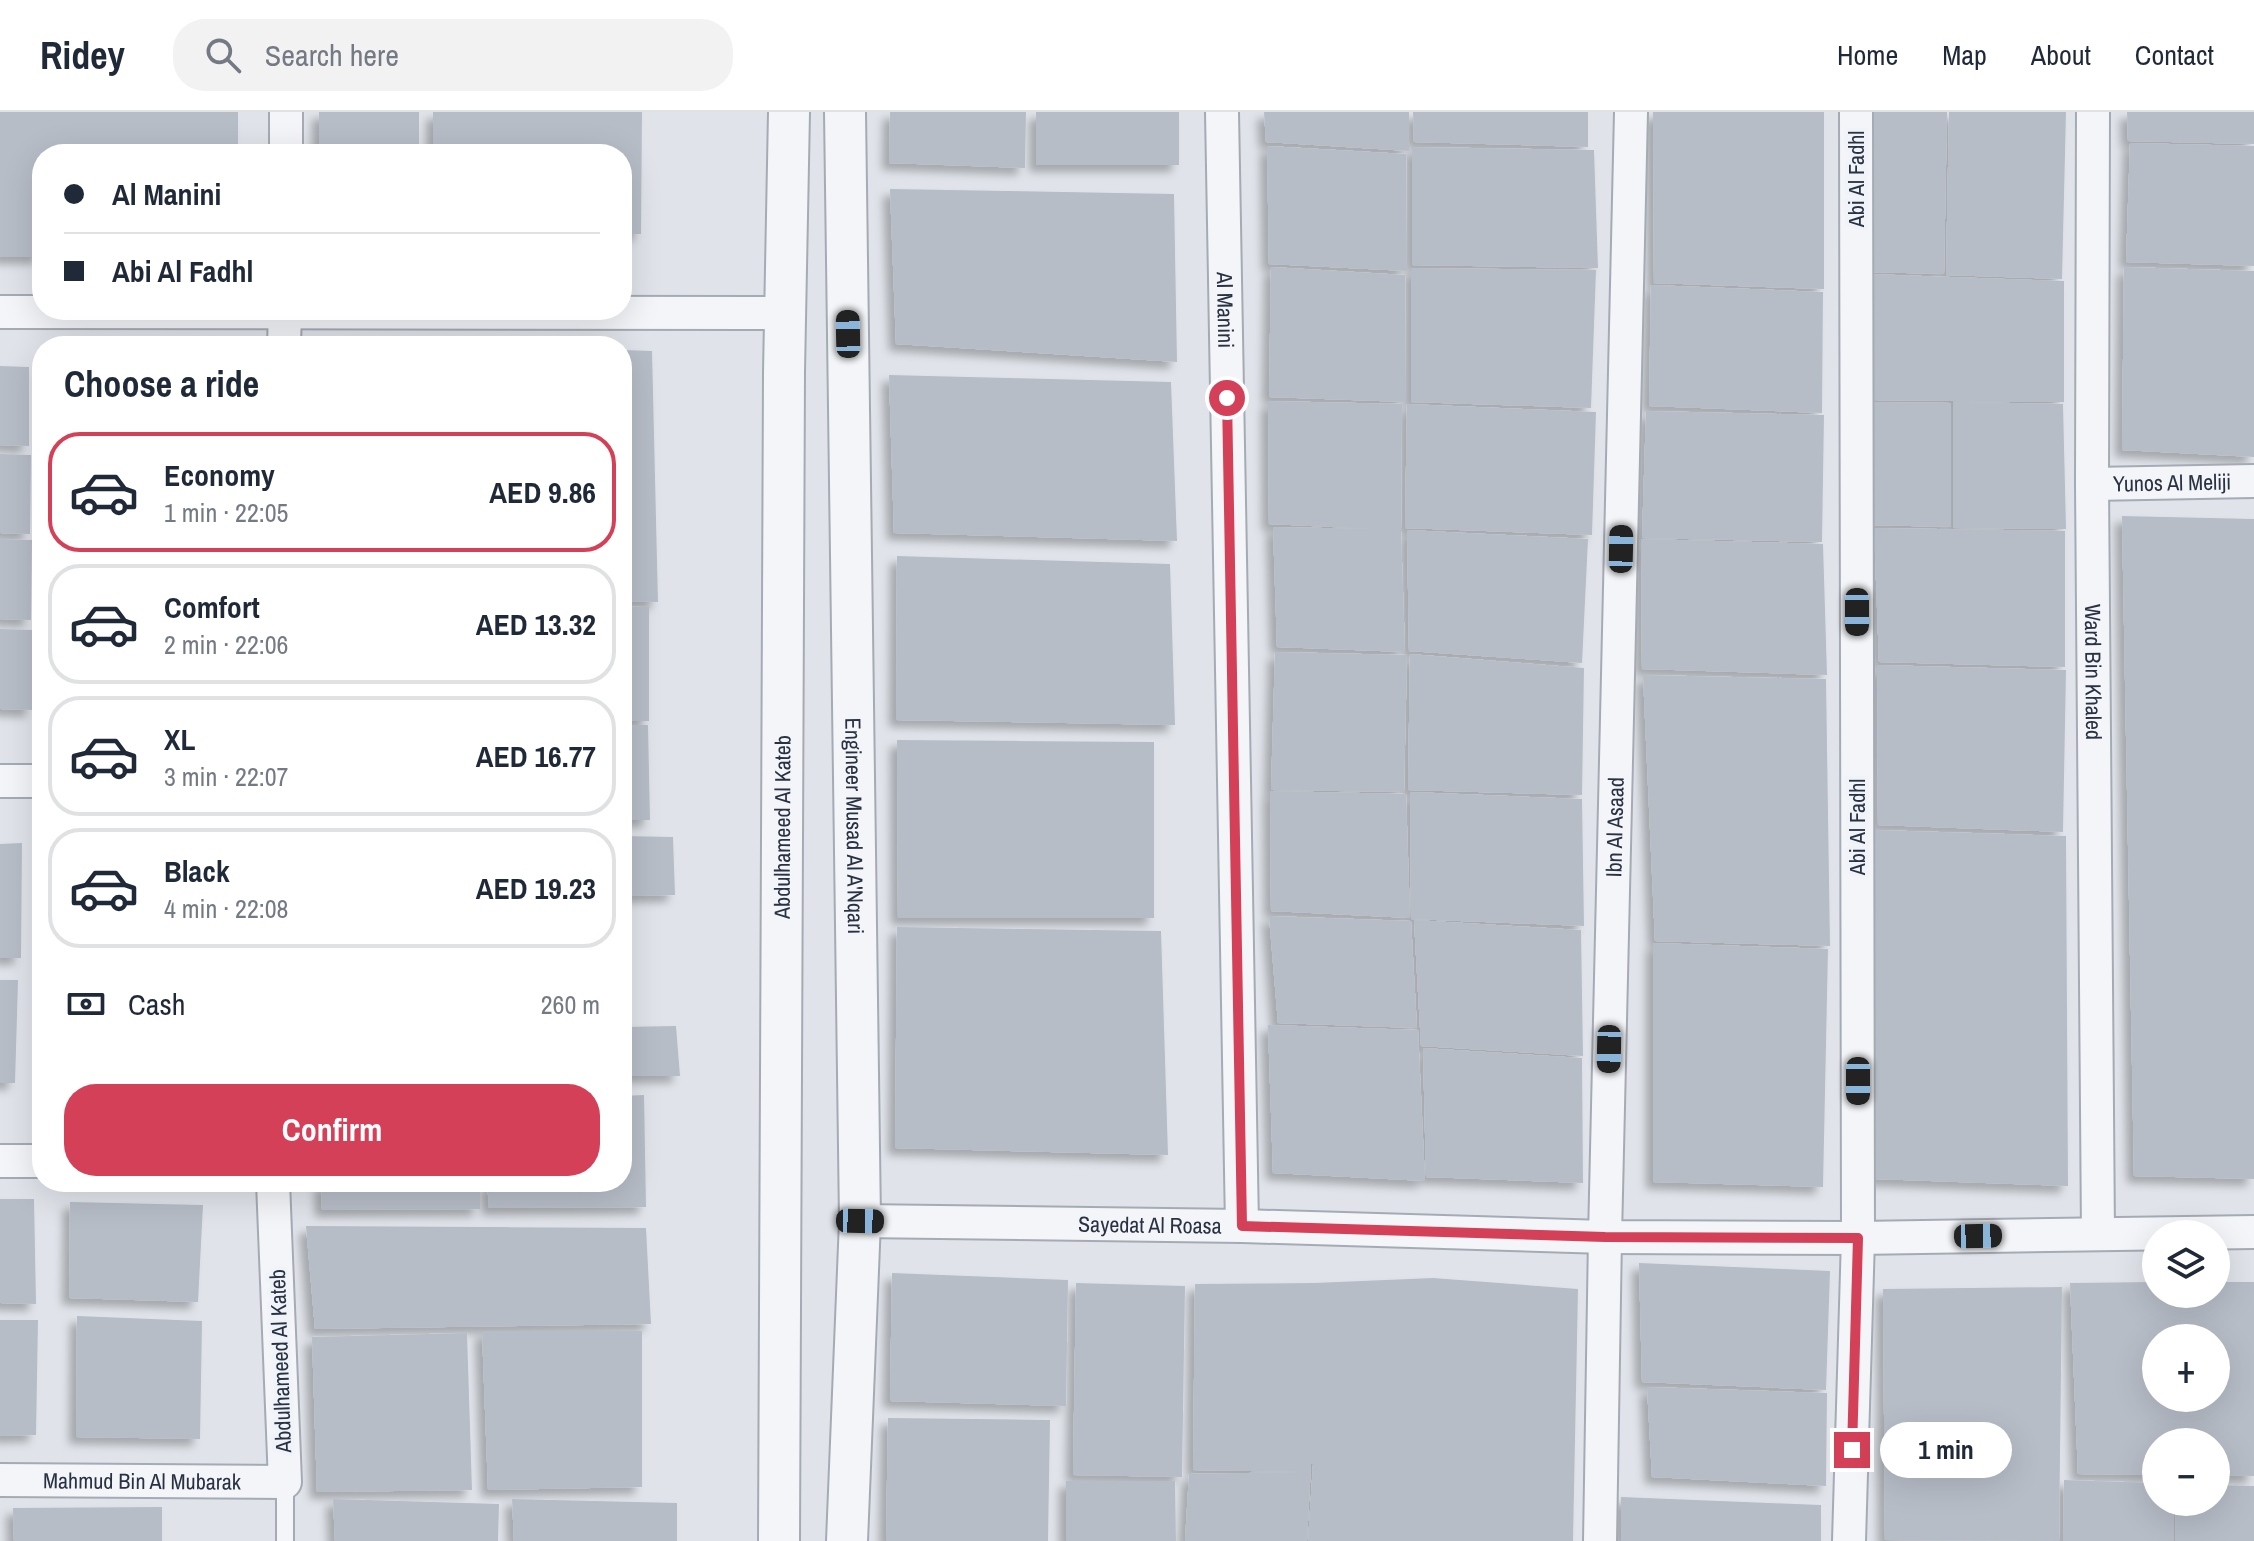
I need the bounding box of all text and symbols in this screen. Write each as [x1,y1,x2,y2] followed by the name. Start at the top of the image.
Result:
[173,19,733,91] search box
[40,30,125,81] text: Ridey
[201,33,245,77] icon: search
[265,35,399,75] text: Search here
[1837,36,1898,74] text: Home
[1942,36,1987,74] text: Map
[2031,36,2091,74] text: About
[2135,36,2214,74] text: Contact
[1841,131,1871,228] street label: Abi Al Fadhl
[112,174,221,214] text: Al Manini
[112,251,253,291] text: Abi Al Fadhl
[1210,271,1241,348] street label: Al Manini
[836,310,860,358] car
[64,360,259,408] text: Choose a ride
[1209,380,1245,416] route start
[164,455,275,495] text: Economy
[68,456,140,528] icon: car
[2112,466,2232,499] street label: Yunos Al Meliji
[489,472,596,512] text: AED 9.86
[164,495,288,530] text: 1 min · 22:05
[1609,525,1633,573] car
[164,587,260,627] text: Comfort
[68,588,140,660] icon: car
[1845,588,1869,636] car
[476,604,596,644] text: AED 13.32
[2078,604,2109,740] street label: Ward Bin Khaled
[164,627,288,662] text: 2 min · 22:06
[838,718,871,934] street label: Engineer Musad Al A'Nqari
[164,719,195,759] text: XL
[68,720,140,792] icon: car
[767,735,797,920] street label: Abdulhameed Al Kateb
[476,736,596,776] text: AED 16.77
[164,759,288,794] text: 3 min · 22:07
[1598,777,1631,878] street label: Ibn Al Asaad
[1842,779,1872,876] street label: Abi Al Fadhl
[164,851,230,891] text: Black
[68,852,140,924] icon: car
[476,868,596,908] text: AED 19.23
[164,891,288,926] text: 4 min · 22:08
[64,982,108,1026] icon: cash
[128,984,185,1024] text: Cash
[541,987,600,1022] text: 260 m
[1597,1025,1621,1073] car
[1846,1057,1870,1105] car
[64,1084,600,1176] button: Confirm
[836,1209,884,1233] car
[1078,1209,1222,1241] street label: Sayedat Al Roasa
[2142,1220,2230,1516] map controls
[2142,1220,2230,1308] button: layers
[1954,1224,2002,1248] car
[262,1269,298,1454] street label: Abdulhameed Al Kateb
[2142,1324,2230,1412] button: +
[1880,1422,2012,1478] callout: 1 min
[2142,1428,2230,1516] button: −
[1834,1432,1870,1468] route end
[1918,1432,1974,1467] text: 1 min
[43,1465,242,1497] street label: Mahmud Bin Al Mubarak

